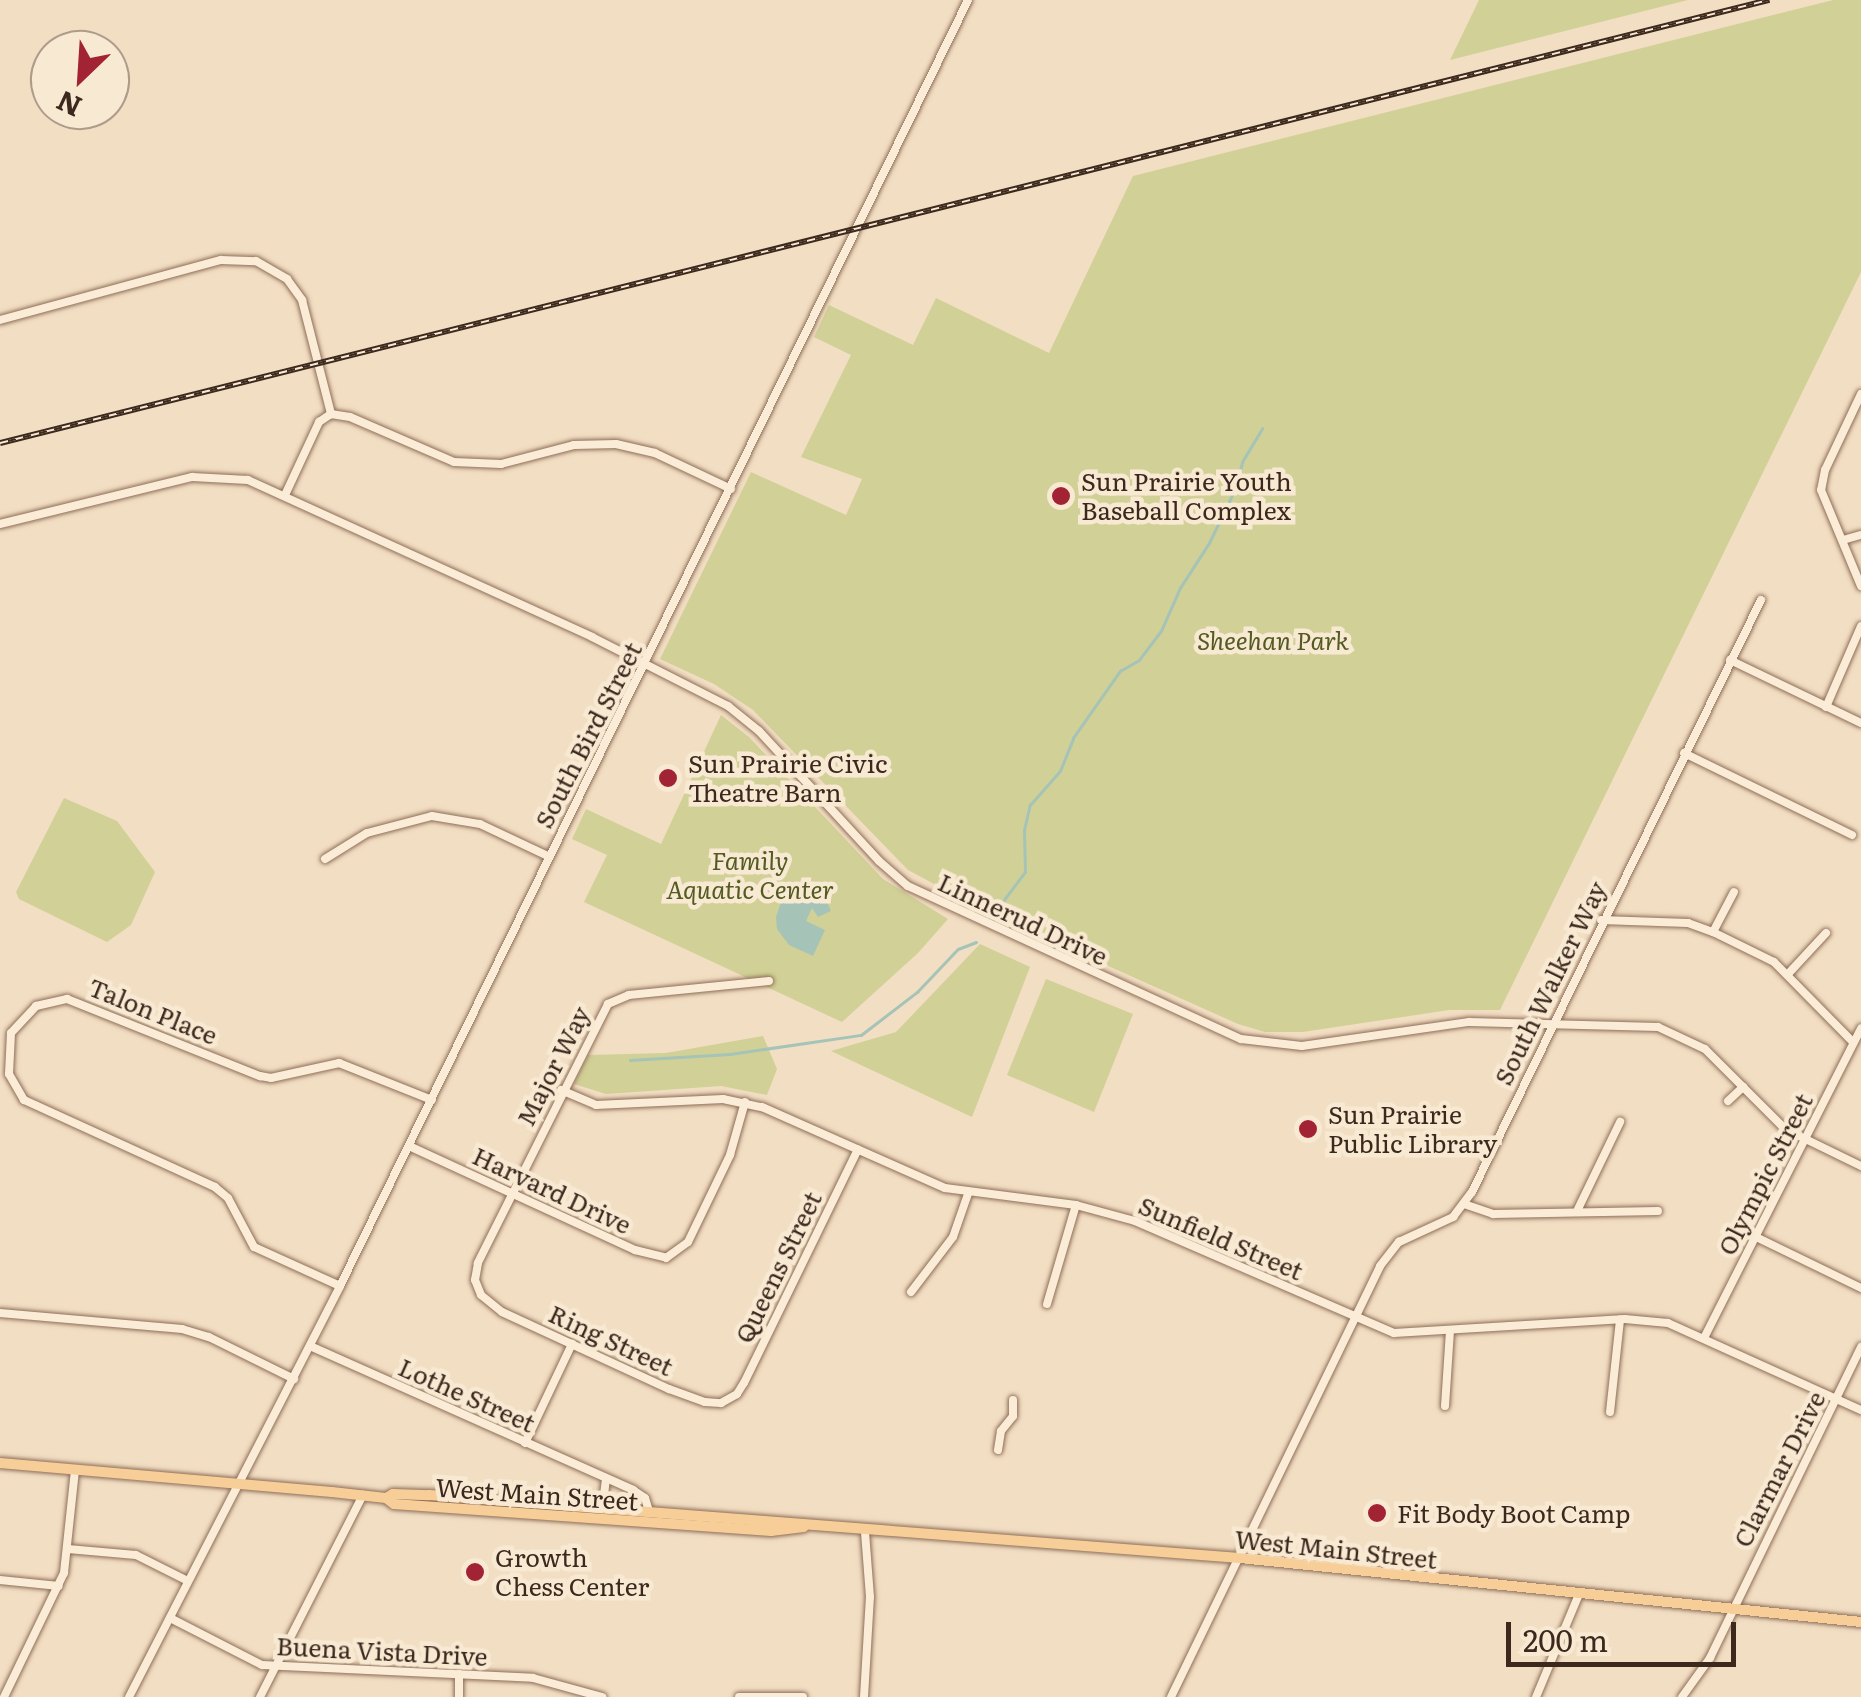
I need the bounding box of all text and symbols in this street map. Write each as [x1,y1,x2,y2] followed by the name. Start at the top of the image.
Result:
[30,30,130,130] north arrow
[49,81,88,129] text: N
[1081,467,1292,526] place label: Sun Prairie Youth Baseball Complex
[1050,485,1072,507] marker: Sun Prairie Youth Baseball Complex
[1197,625,1349,655] park label: Sheehan Park
[528,637,648,833] street label: South Bird Street
[688,749,888,808] place label: Sun Prairie Civic Theatre Barn
[657,767,679,789] marker: Sun Prairie Civic Theatre Barn
[666,846,834,905] park label: Family Aquatic Center
[934,867,1112,971] street label: Linnerud Drive
[1488,876,1612,1090] street label: South Walker Way
[84,972,222,1050] street label: Talon Place
[510,1001,596,1131] street label: Major Way
[1711,1088,1819,1260] street label: Olympic Street
[1328,1100,1497,1159] place label: Sun Prairie Public Library
[1297,1118,1319,1140] marker: Sun Prairie Public Library
[468,1140,636,1240] street label: Harvard Drive
[728,1186,828,1348] street label: Queens Street
[1134,1190,1308,1286] street label: Sunfield Street
[544,1298,678,1382] street label: Ring Street
[394,1352,540,1438] street label: Lothe Street
[1727,1386,1831,1552] street label: Clarmar Drive
[435,1472,639,1516] street label: West Main Street
[1397,1498,1630,1528] place label: Fit Body Boot Camp
[1366,1502,1388,1524] marker: Fit Body Boot Camp
[1233,1523,1439,1575] street label: West Main Street
[495,1543,649,1602] place label: Growth Chess Center
[464,1561,486,1583] marker: Growth Chess Center
[1511,1602,1741,1664] scale bar
[1523,1617,1608,1661] text: 200 m
[276,1630,488,1672] street label: Buena Vista Drive

